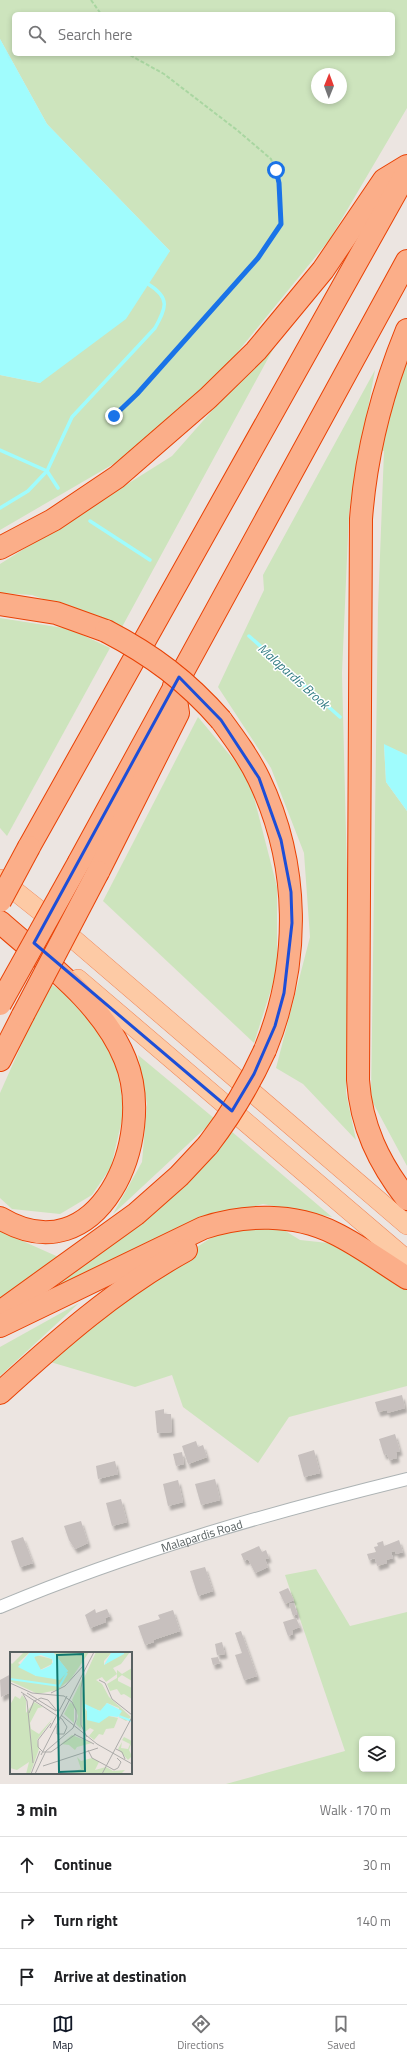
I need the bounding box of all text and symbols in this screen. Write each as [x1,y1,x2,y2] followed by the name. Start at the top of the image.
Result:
[12,12,395,56] search box
[26,23,48,45] icon: search
[58,23,132,46] text: Search here
[311,68,347,104] north arrow
[267,161,285,179] route start
[105,407,123,425] route end
[254,638,336,715] water label: Malapardis Brook
[158,1514,245,1557] street label: Malapardis Road
[10,1652,132,1774] inset map
[359,1736,395,1772] map controls
[359,1736,395,1772] button: layers
[16,1797,57,1823] text: 3 min
[320,1800,391,1820] text: Walk · 170 m
[54,1853,112,1876] text: Continue
[16,1854,38,1876] icon: ahead
[363,1855,391,1875] text: 30 m
[54,1909,118,1932] text: Turn right
[16,1910,38,1932] icon: right
[355,1911,391,1931] text: 140 m
[54,1965,187,1988] text: Arrive at destination
[16,1966,38,1988] icon: arrive
[52,2013,74,2053] tab: Map
[177,2013,224,2053] tab: Directions
[327,2013,355,2053] tab: Saved

